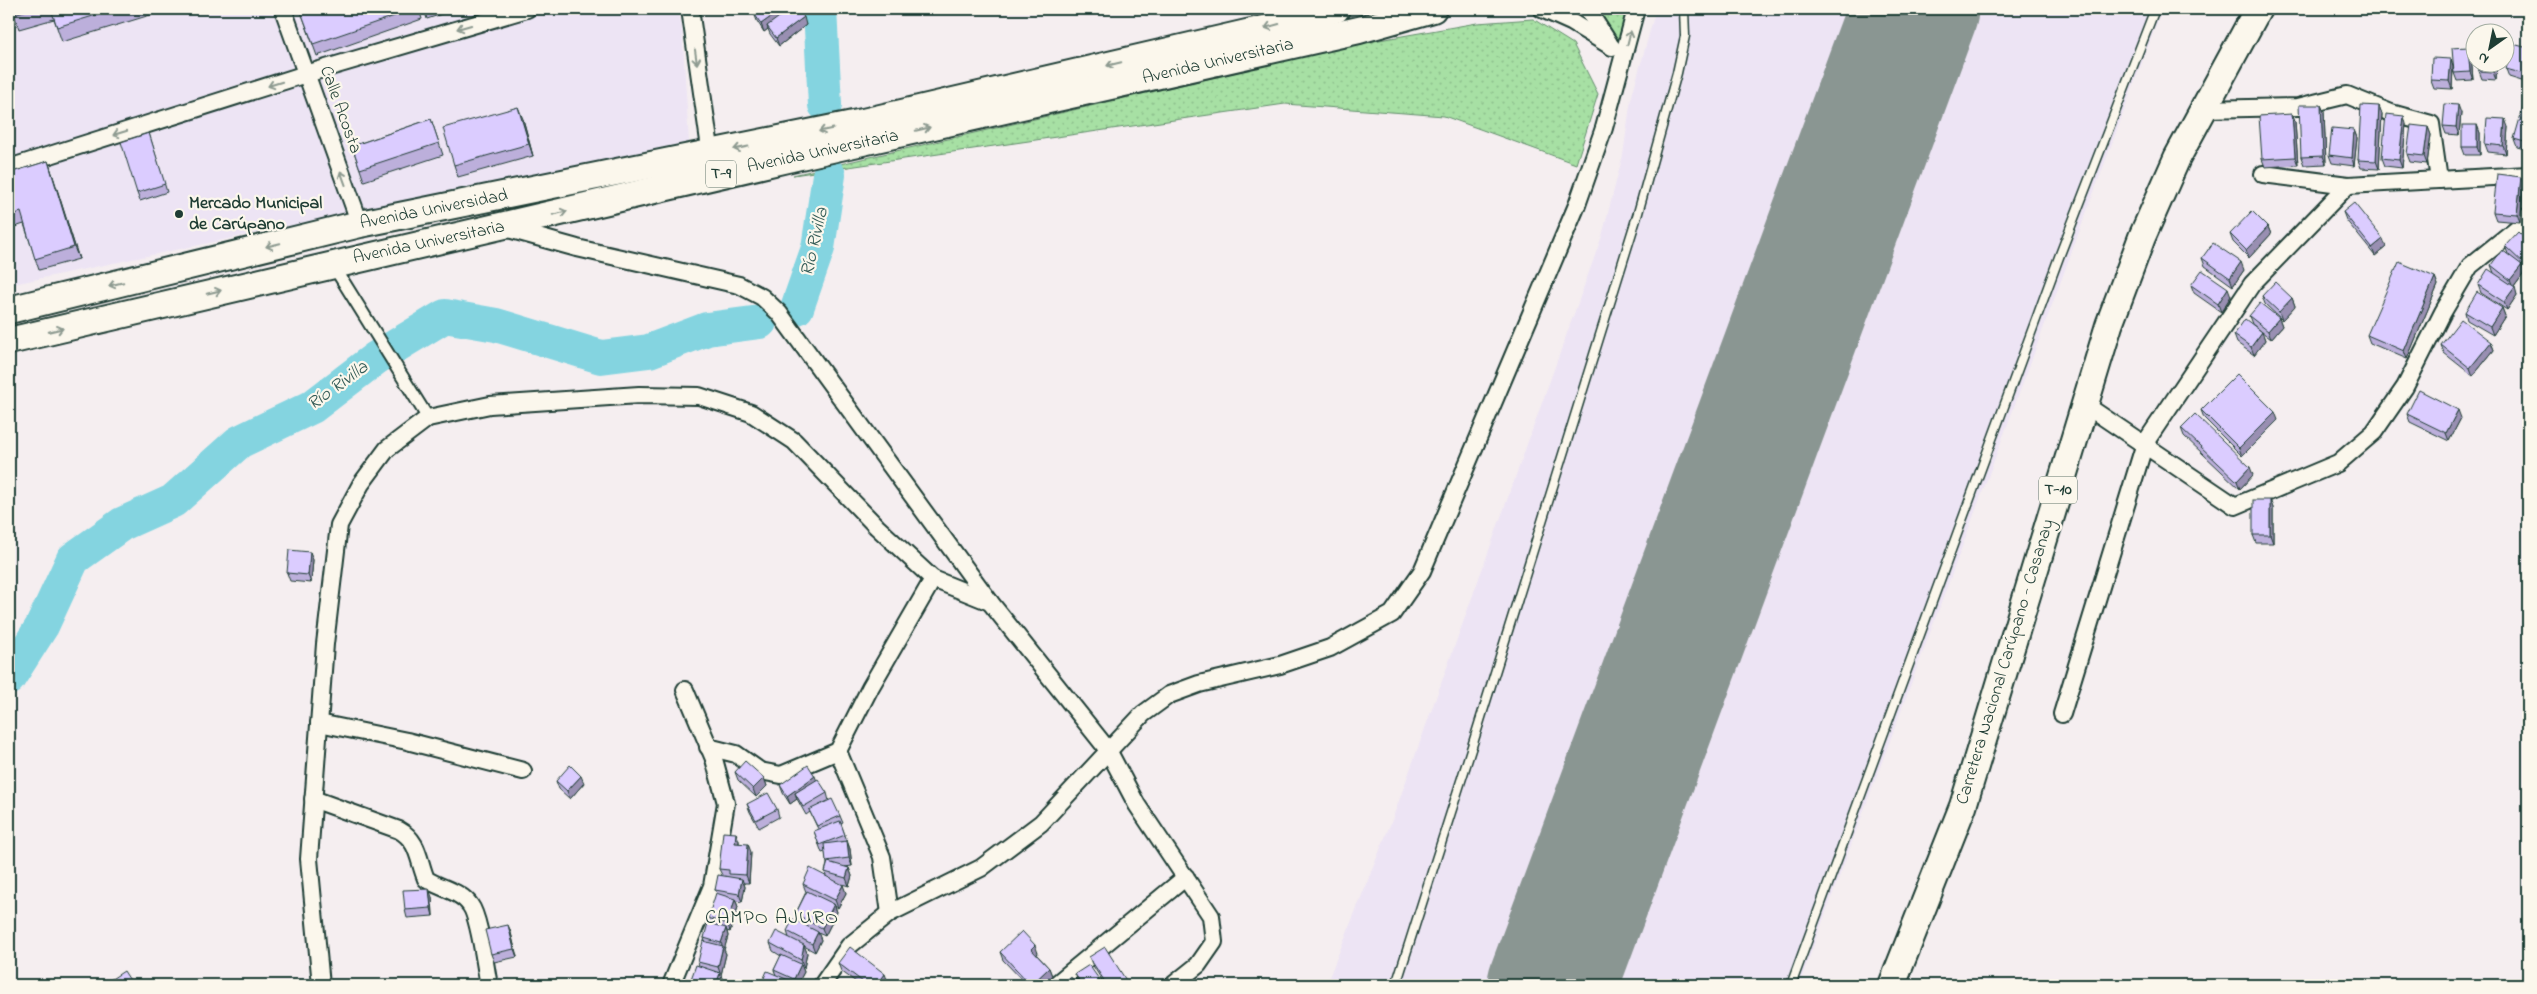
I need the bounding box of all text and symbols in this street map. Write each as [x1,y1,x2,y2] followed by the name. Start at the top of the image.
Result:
[1264,22,1280,32] one-way arrow
[2464,22,2514,72] north arrow
[456,23,472,33] one-way arrow
[1625,30,1634,46] one-way arrow
[1140,32,1296,92] street label: Avenida Universitaria
[2474,46,2493,69] text: N
[692,49,702,65] one-way arrow
[1106,60,1122,69] one-way arrow
[312,63,368,157] street label: Calle Acosta
[267,79,283,89] one-way arrow
[745,123,901,181] street label: Avenida Universitaria
[915,124,931,133] one-way arrow
[818,125,834,135] one-way arrow
[112,128,128,138] one-way arrow
[733,143,749,153] one-way arrow
[706,160,736,188] road number: T-9
[338,171,347,186] one-way arrow
[358,183,510,237] street label: Avenida Universidad
[189,191,322,238] place label: Mercado Municipal de Carúpano
[794,204,836,279] water label: Río Rivilla
[173,208,185,220] marker: Mercado Municipal de Carúpano
[552,208,568,217] one-way arrow
[351,214,507,272] street label: Avenida Universitaria
[266,241,282,250] one-way arrow
[108,280,124,289] one-way arrow
[206,287,222,296] one-way arrow
[48,325,64,334] one-way arrow
[302,354,375,417] water label: Río Rivilla
[2039,476,2077,504] road number: T-10
[1950,516,2062,808] street label: Carretera Nacional Carúpano - Casanay
[705,904,839,933] district label: CAMPO AJURO

